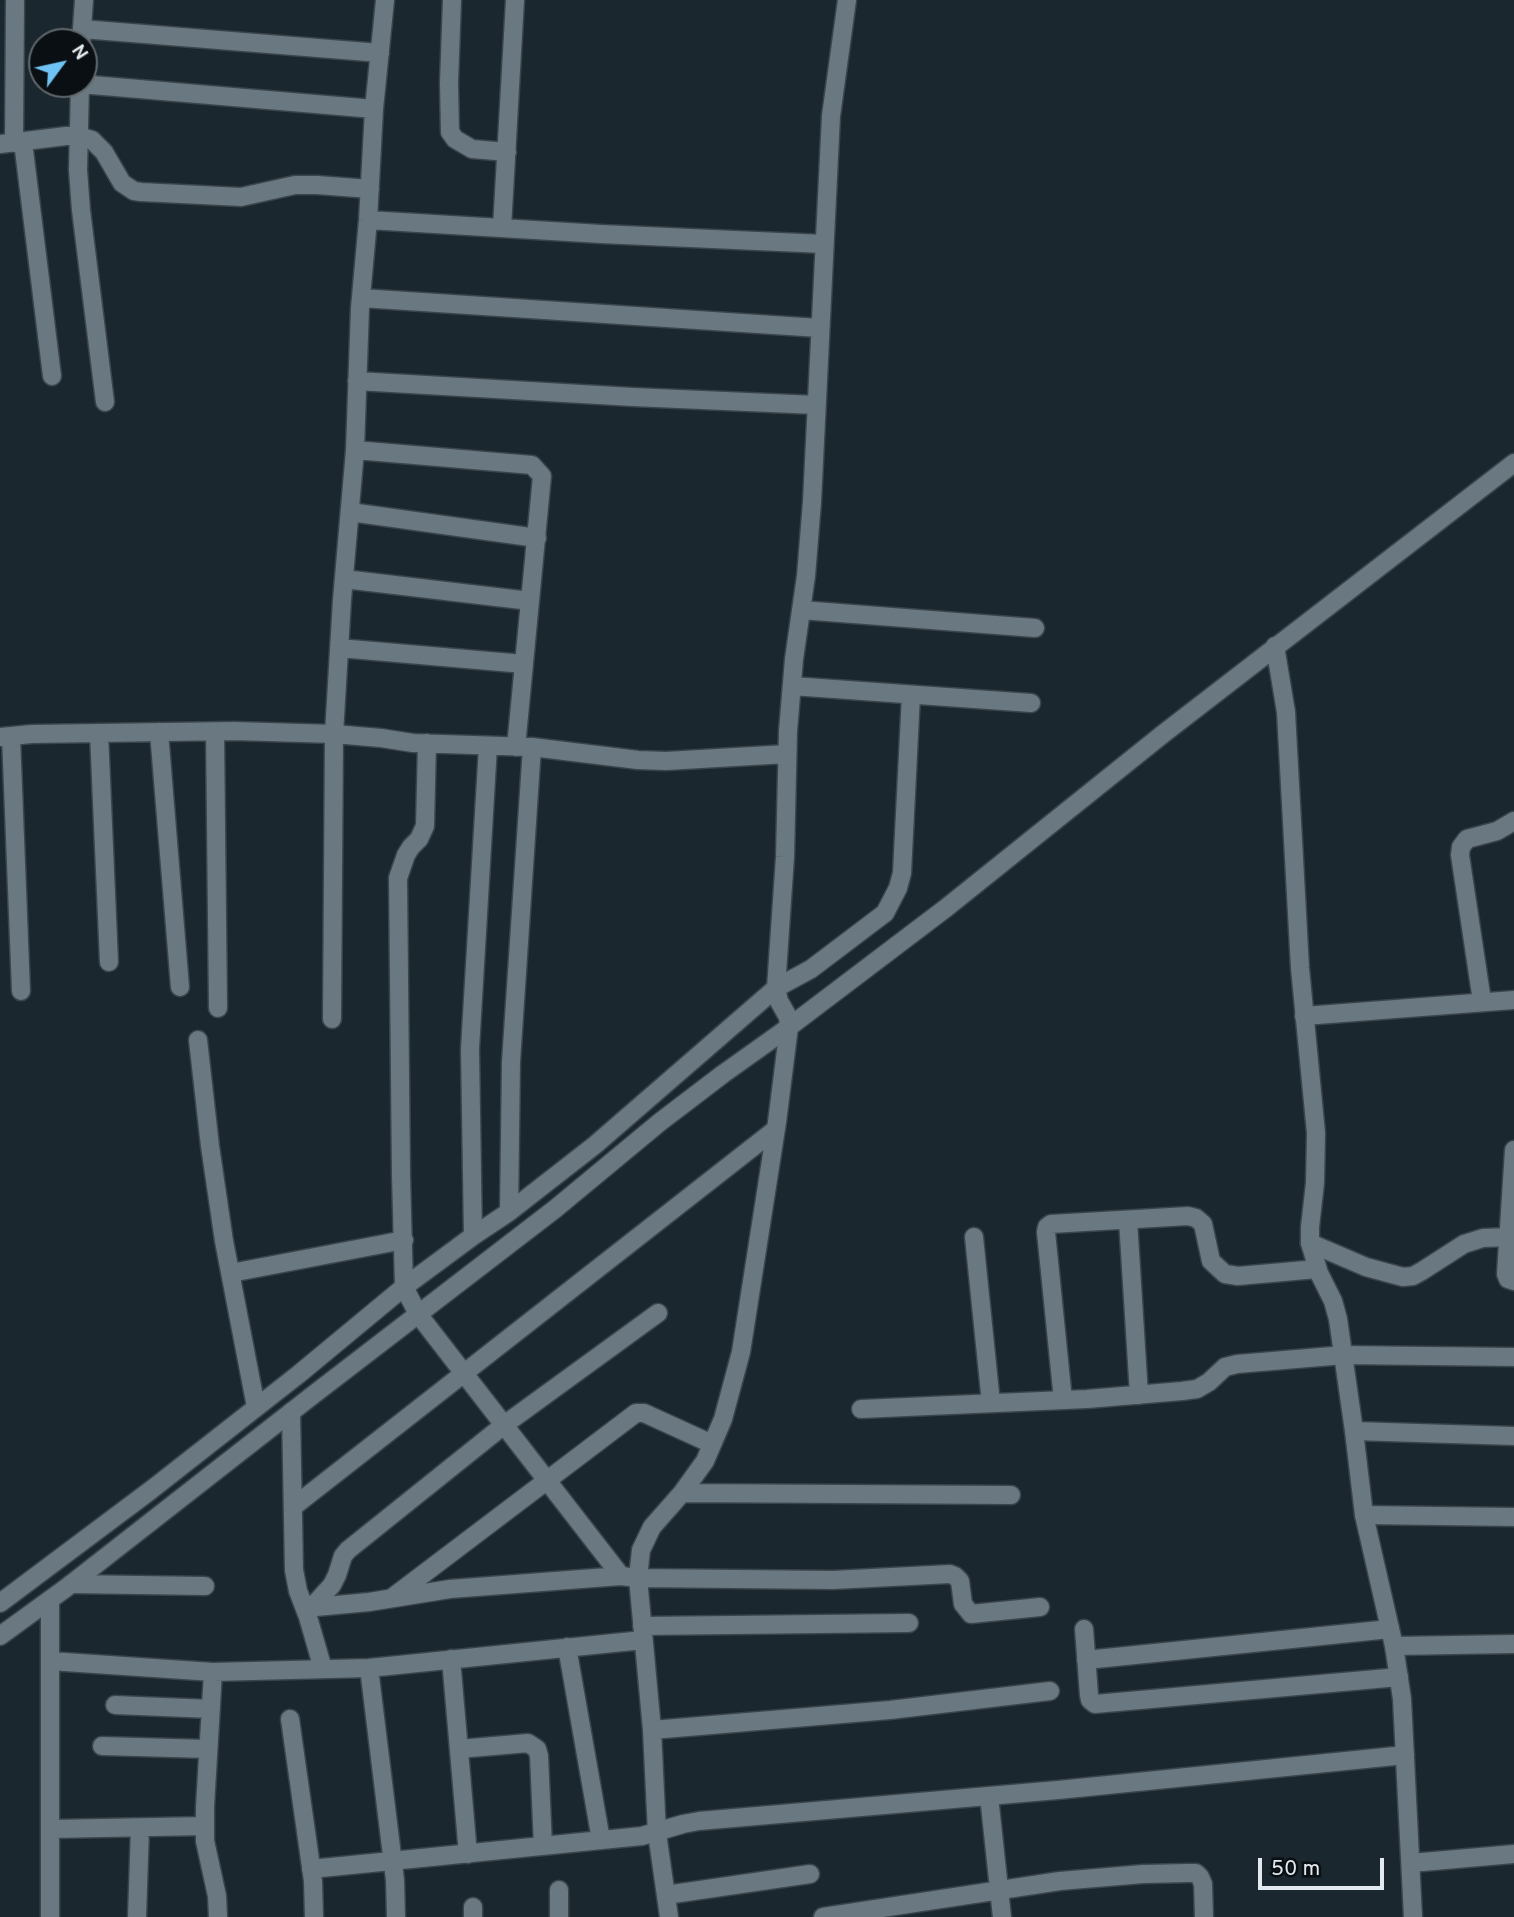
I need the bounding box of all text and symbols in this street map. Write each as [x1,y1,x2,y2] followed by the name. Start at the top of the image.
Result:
[28,28,98,98] north arrow
[65,40,93,65] text: N
[1262,1843,1388,1887] scale bar
[1271,1856,1320,1883] text: 50 m

